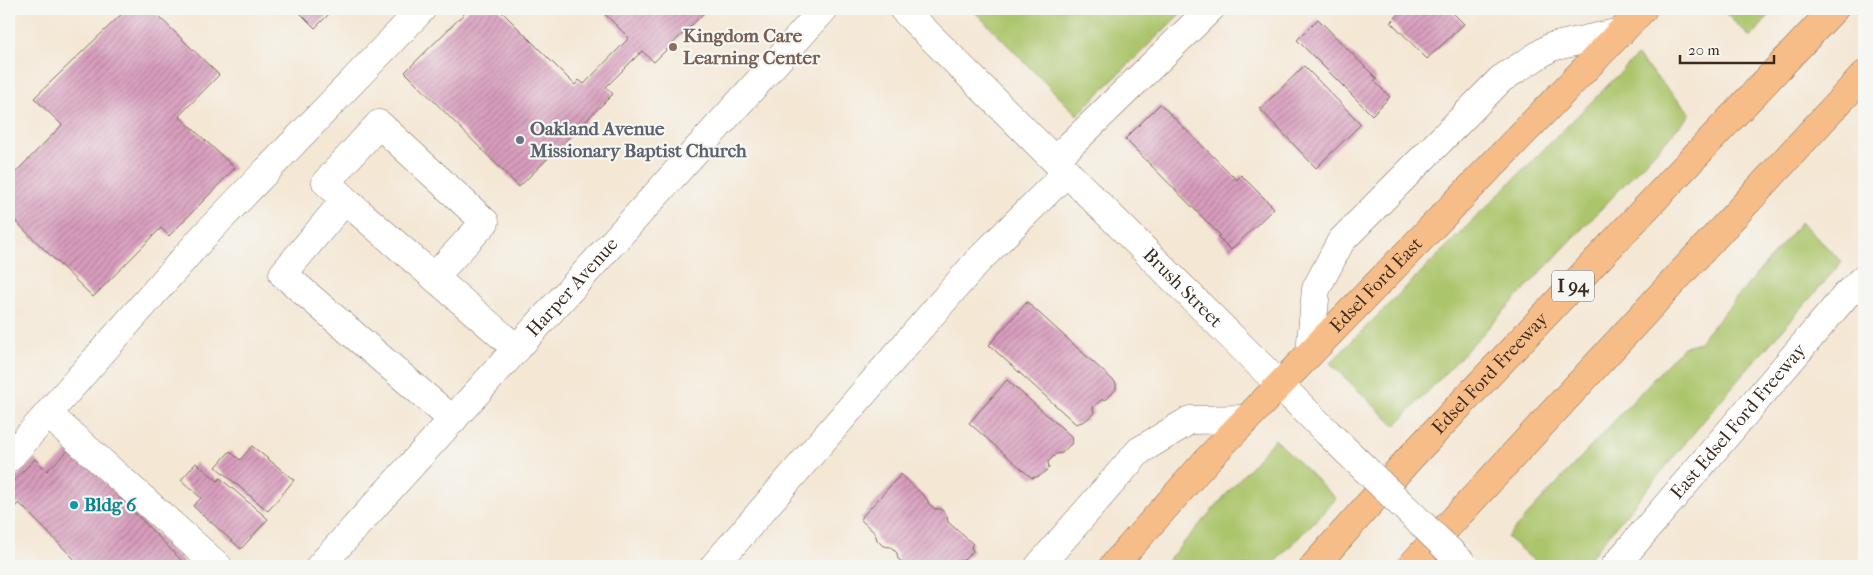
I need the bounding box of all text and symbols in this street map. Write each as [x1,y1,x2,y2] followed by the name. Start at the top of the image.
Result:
[683,25,821,69] place label: Kingdom Care Learning Center
[1680,32,1774,64] scale bar
[667,41,679,53] marker: Kingdom Care Learning Center
[1688,41,1720,59] text: 20 m
[529,118,747,162] place label: Oakland Avenue Missionary Baptist Church
[514,134,526,146] marker: Oakland Avenue Missionary Baptist Church
[522,233,623,341] street label: Harper Avenue
[1325,233,1427,337] street label: Edsel Ford East
[1138,244,1227,332] street label: Brush Street
[1552,270,1594,302] road number: I 94
[1427,307,1553,439] street label: Edsel Ford Freeway
[1666,339,1811,504] street label: East Edsel Ford Freeway
[84,494,137,516] place label: Bldg 6
[68,499,80,511] marker: Bldg 6

